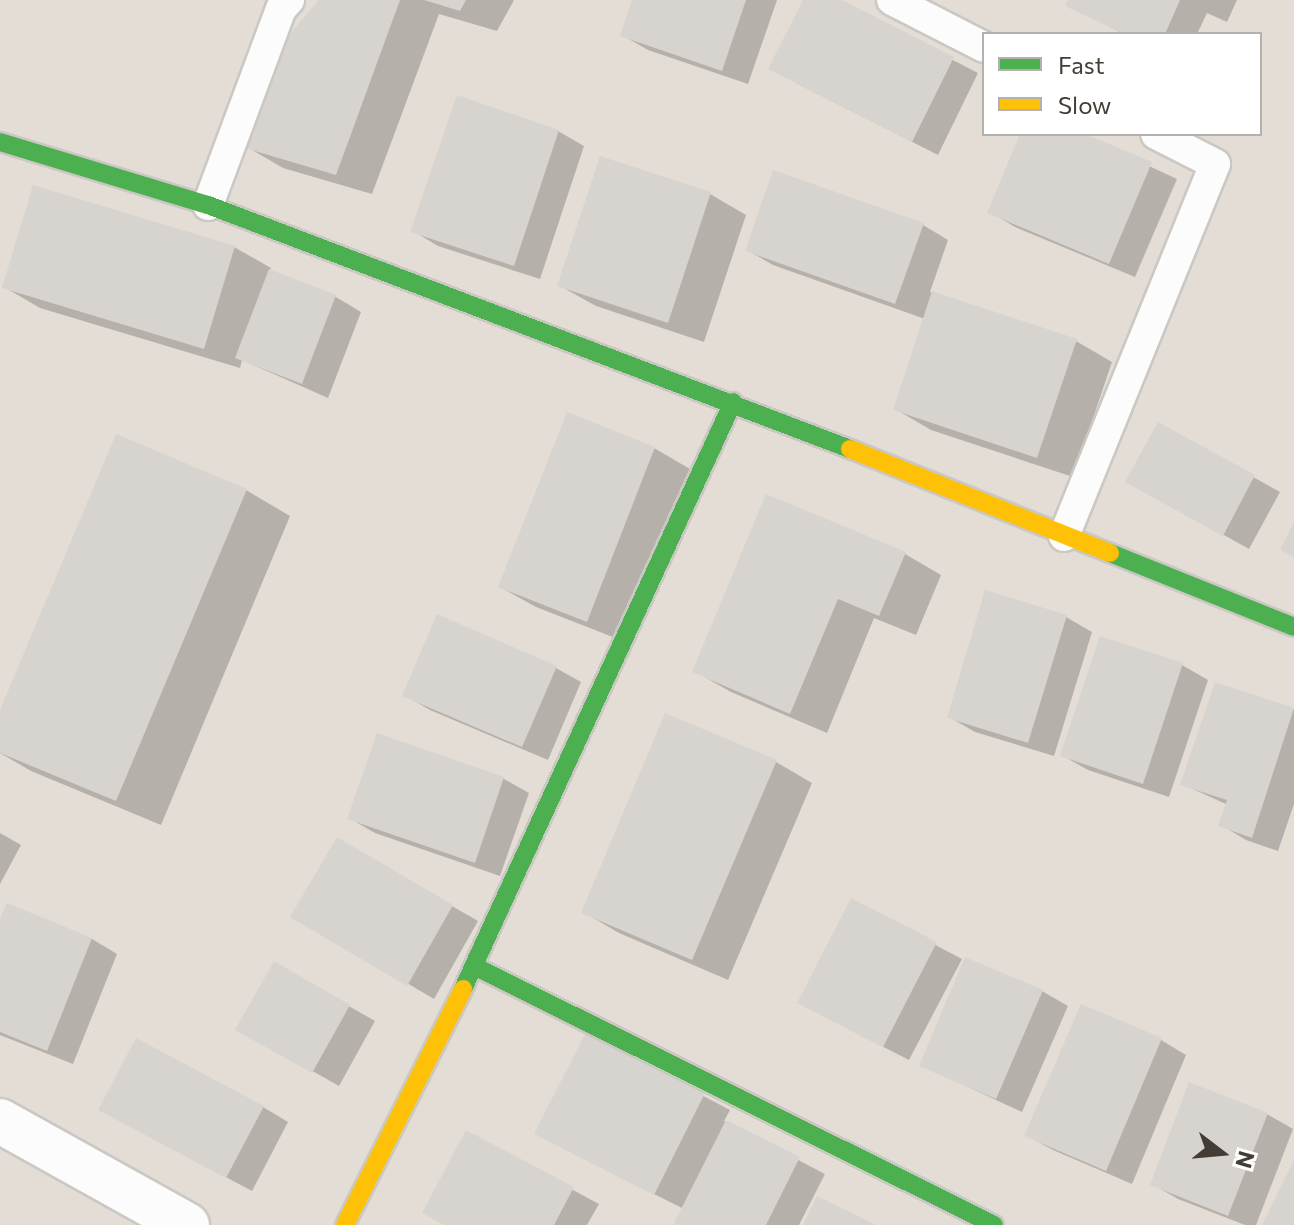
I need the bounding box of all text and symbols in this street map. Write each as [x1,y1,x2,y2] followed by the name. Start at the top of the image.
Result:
[982,32,1262,136] legend
[1058,50,1105,79] text: Fast
[1058,90,1111,119] text: Slow
[1182,1113,1262,1193] north arrow
[1230,1148,1261,1171] text: N

